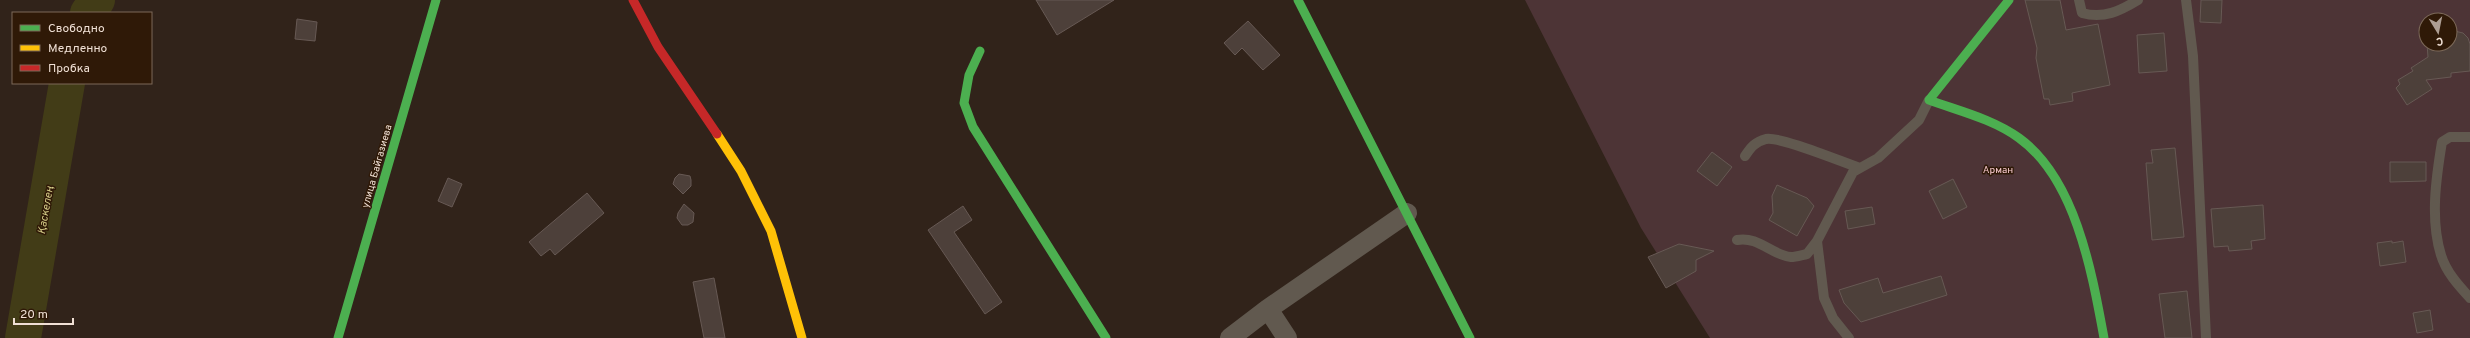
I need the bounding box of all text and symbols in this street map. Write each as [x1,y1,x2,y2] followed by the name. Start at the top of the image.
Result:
[12,12,152,84] legend
[2418,12,2458,52] north arrow
[48,21,105,37] text: Свободно
[2435,33,2444,48] text: С
[48,41,108,57] text: Медленно
[48,61,90,77] text: Пробка
[359,123,396,210] street label: улица Байгазиева
[1983,164,2013,177] park label: Арман
[35,185,57,235] water label: Қаскелең
[14,300,73,326] scale bar
[20,307,48,323] text: 20 m

